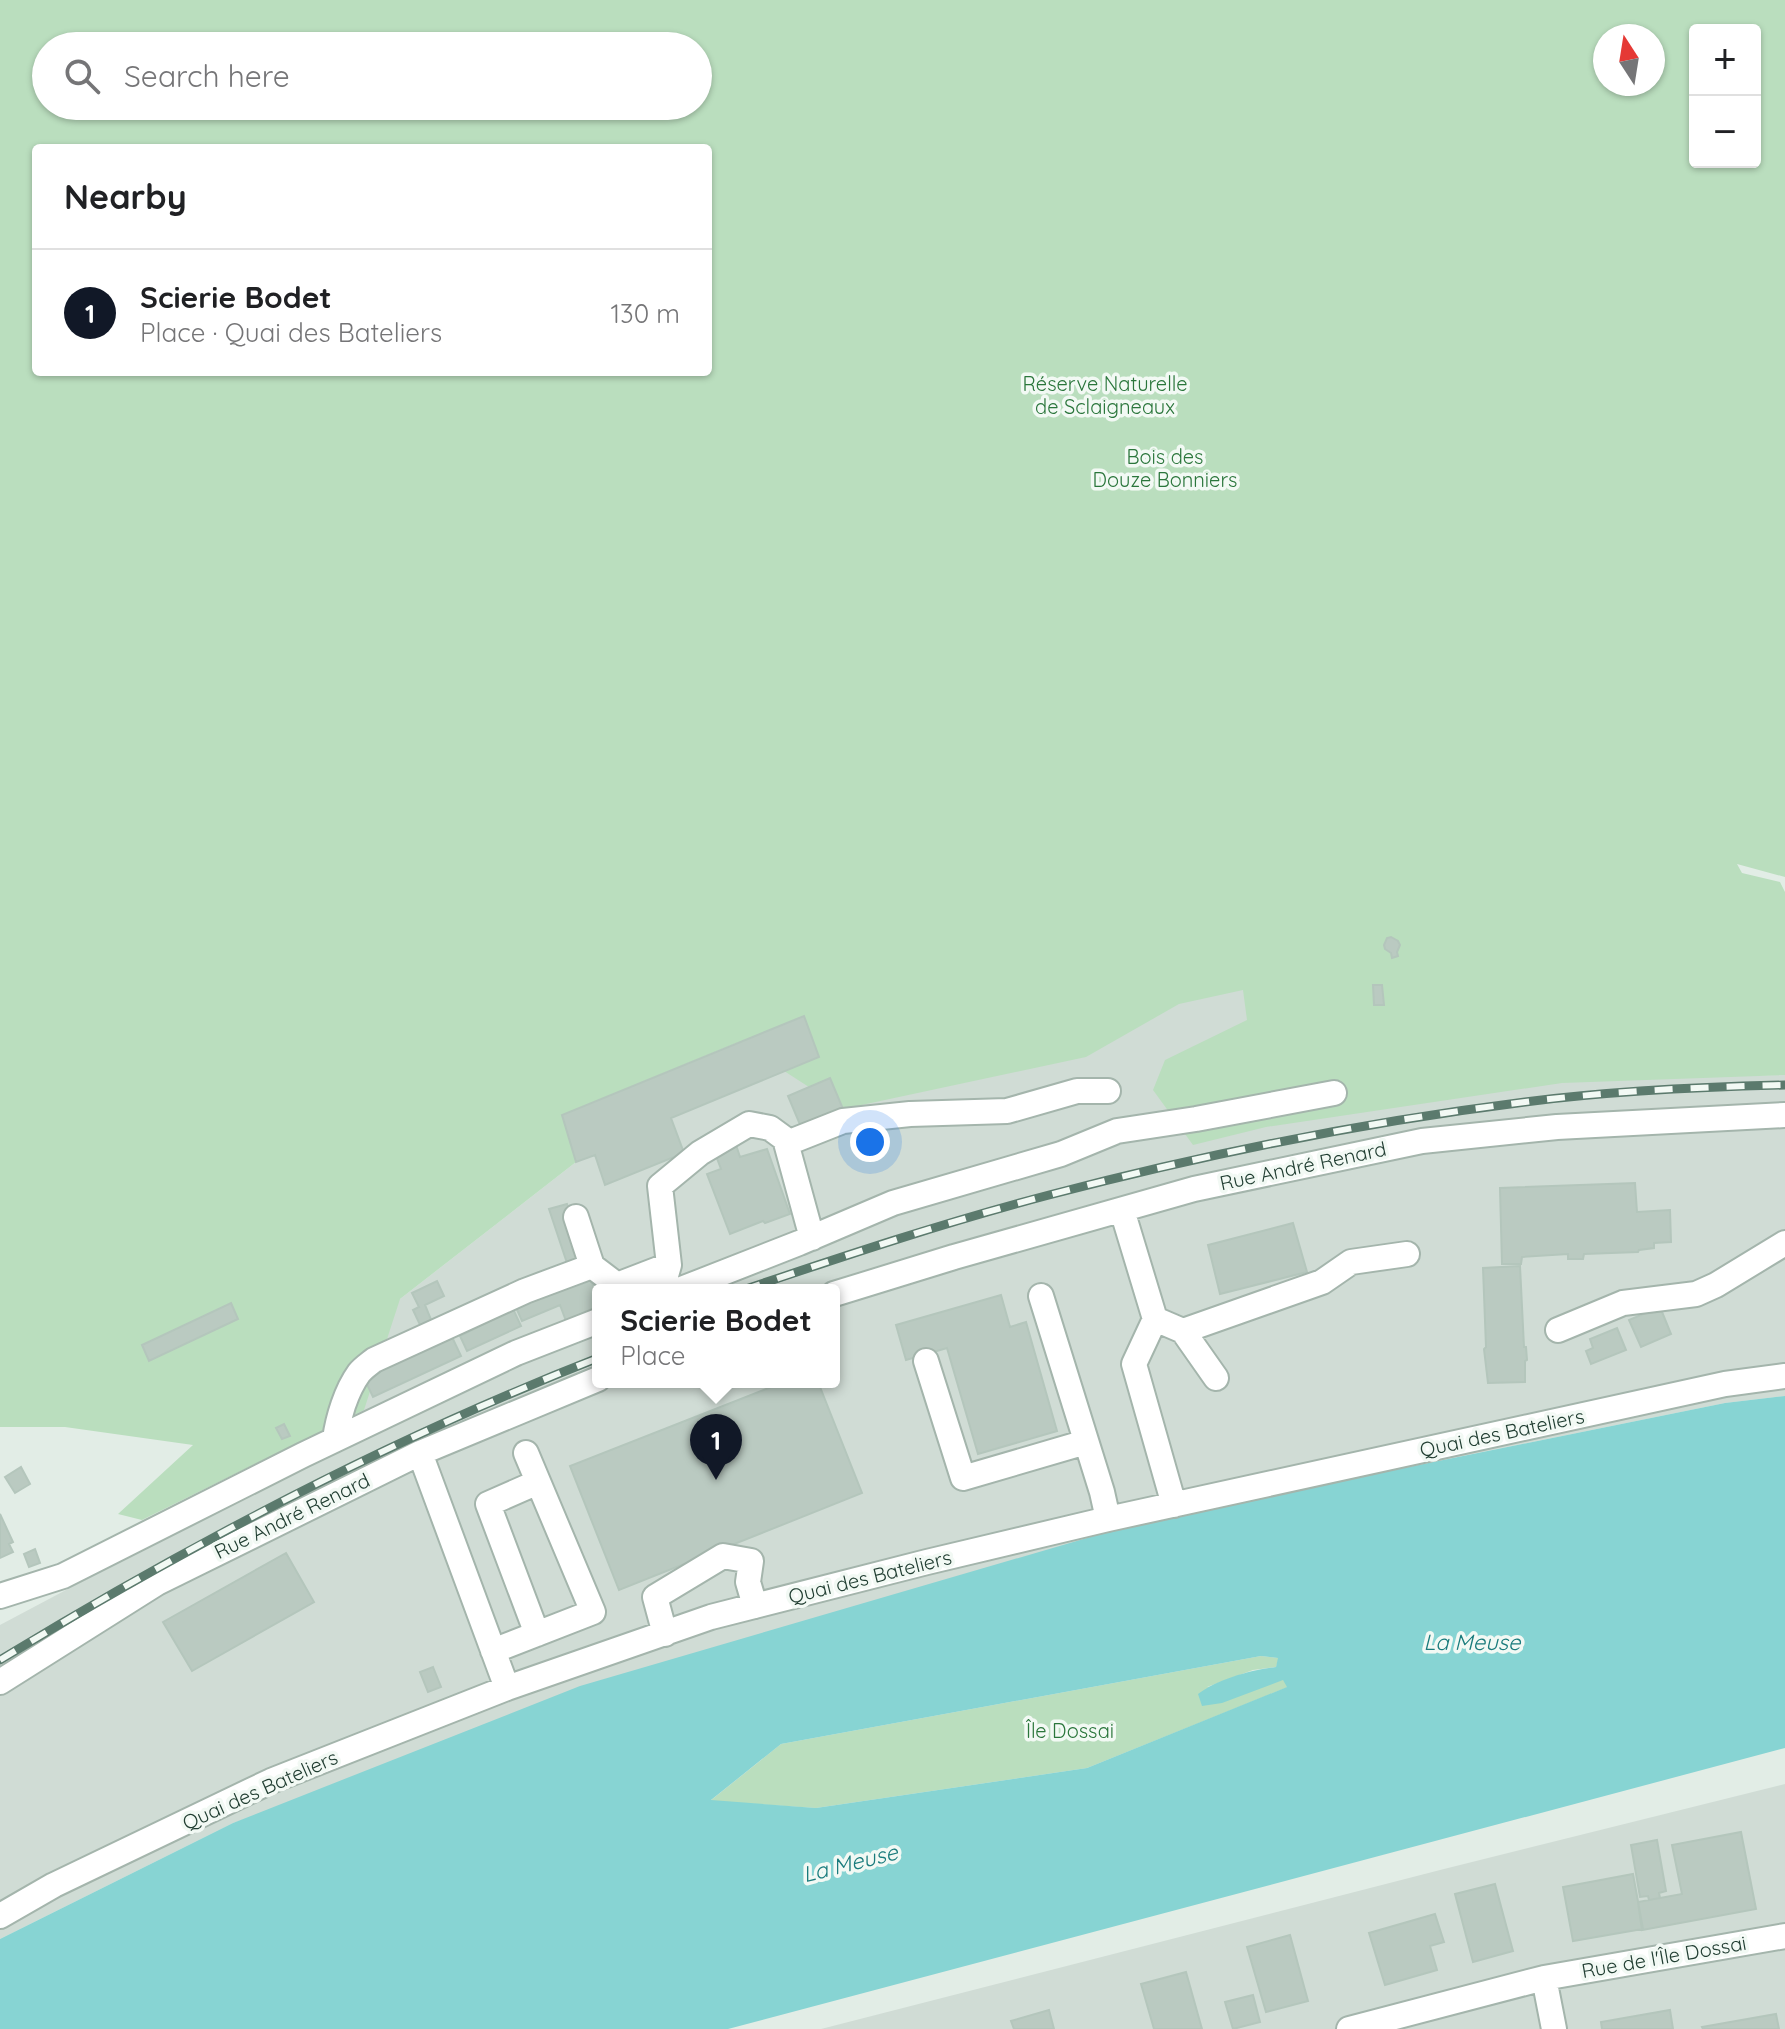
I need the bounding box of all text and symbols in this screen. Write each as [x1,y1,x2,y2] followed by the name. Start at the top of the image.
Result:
[1593,24,1665,96] north arrow
[1689,24,1761,168] map controls
[1689,24,1761,96] button: +
[32,32,712,120] search box
[60,54,104,98] icon: search
[124,57,290,95] text: Search here
[1689,96,1761,168] button: −
[64,175,187,218] text: Nearby
[140,278,332,316] text: Scierie Bodet
[85,297,95,330] text: 1
[610,297,680,330] text: 130 m
[140,316,442,349] text: Place · Quai des Bateliers
[1023,371,1187,419] park label: Réserve Naturelle de Sclaigneaux
[1093,444,1238,492] park label: Bois des Douze Bonniers
[850,1122,890,1162] your location
[1217,1136,1388,1195] street label: Rue André Renard
[592,1284,840,1388] popup
[620,1301,812,1339] text: Scierie Bodet
[620,1339,686,1372] text: Place
[1417,1403,1586,1462] street label: Quai des Bateliers
[690,1414,742,1480] pin: 1
[210,1467,373,1564] street label: Rue André Renard
[786,1544,954,1609] street label: Quai des Bateliers
[1424,1628,1522,1656] water label: La Meuse
[1026,1718,1114,1743] park label: Île Dossai
[178,1744,341,1835] street label: Quai des Bateliers
[800,1837,902,1888] water label: La Meuse
[1580,1930,1748,1983] street label: Rue de l'Île Dossai

